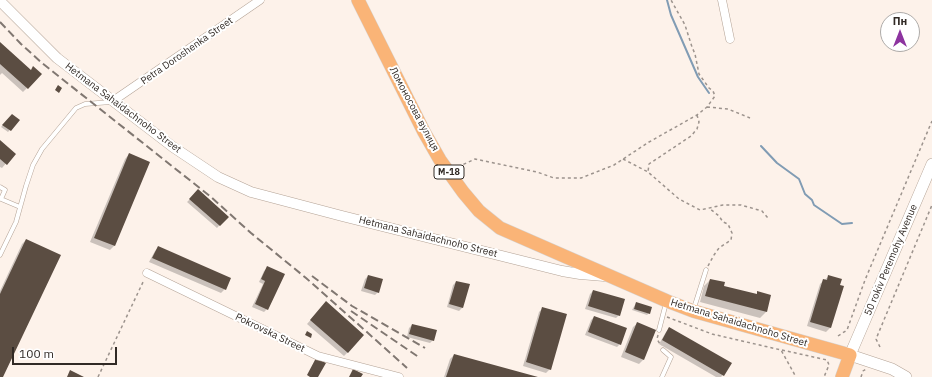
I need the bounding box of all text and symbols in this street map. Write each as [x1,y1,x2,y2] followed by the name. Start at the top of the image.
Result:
[880,12,920,52] north arrow
[893,14,907,28] text: Пн
[139,15,235,87] street label: Petra Doroshenka Street
[63,60,183,156] street label: Hetmana Sahaidachnoho Street
[387,65,441,153] street label: Ломоносова вулиця
[434,165,464,179] road number: М-18
[862,203,920,317] street label: 50 rokiv Peremohy Avenue
[357,214,499,260] street label: Hetmana Sahaidachnoho Street
[669,296,809,350] street label: Hetmana Sahaidachnoho Street
[233,311,307,355] street label: Pokrovska Street
[14,339,119,365] scale bar
[19,346,54,361] text: 100 m

